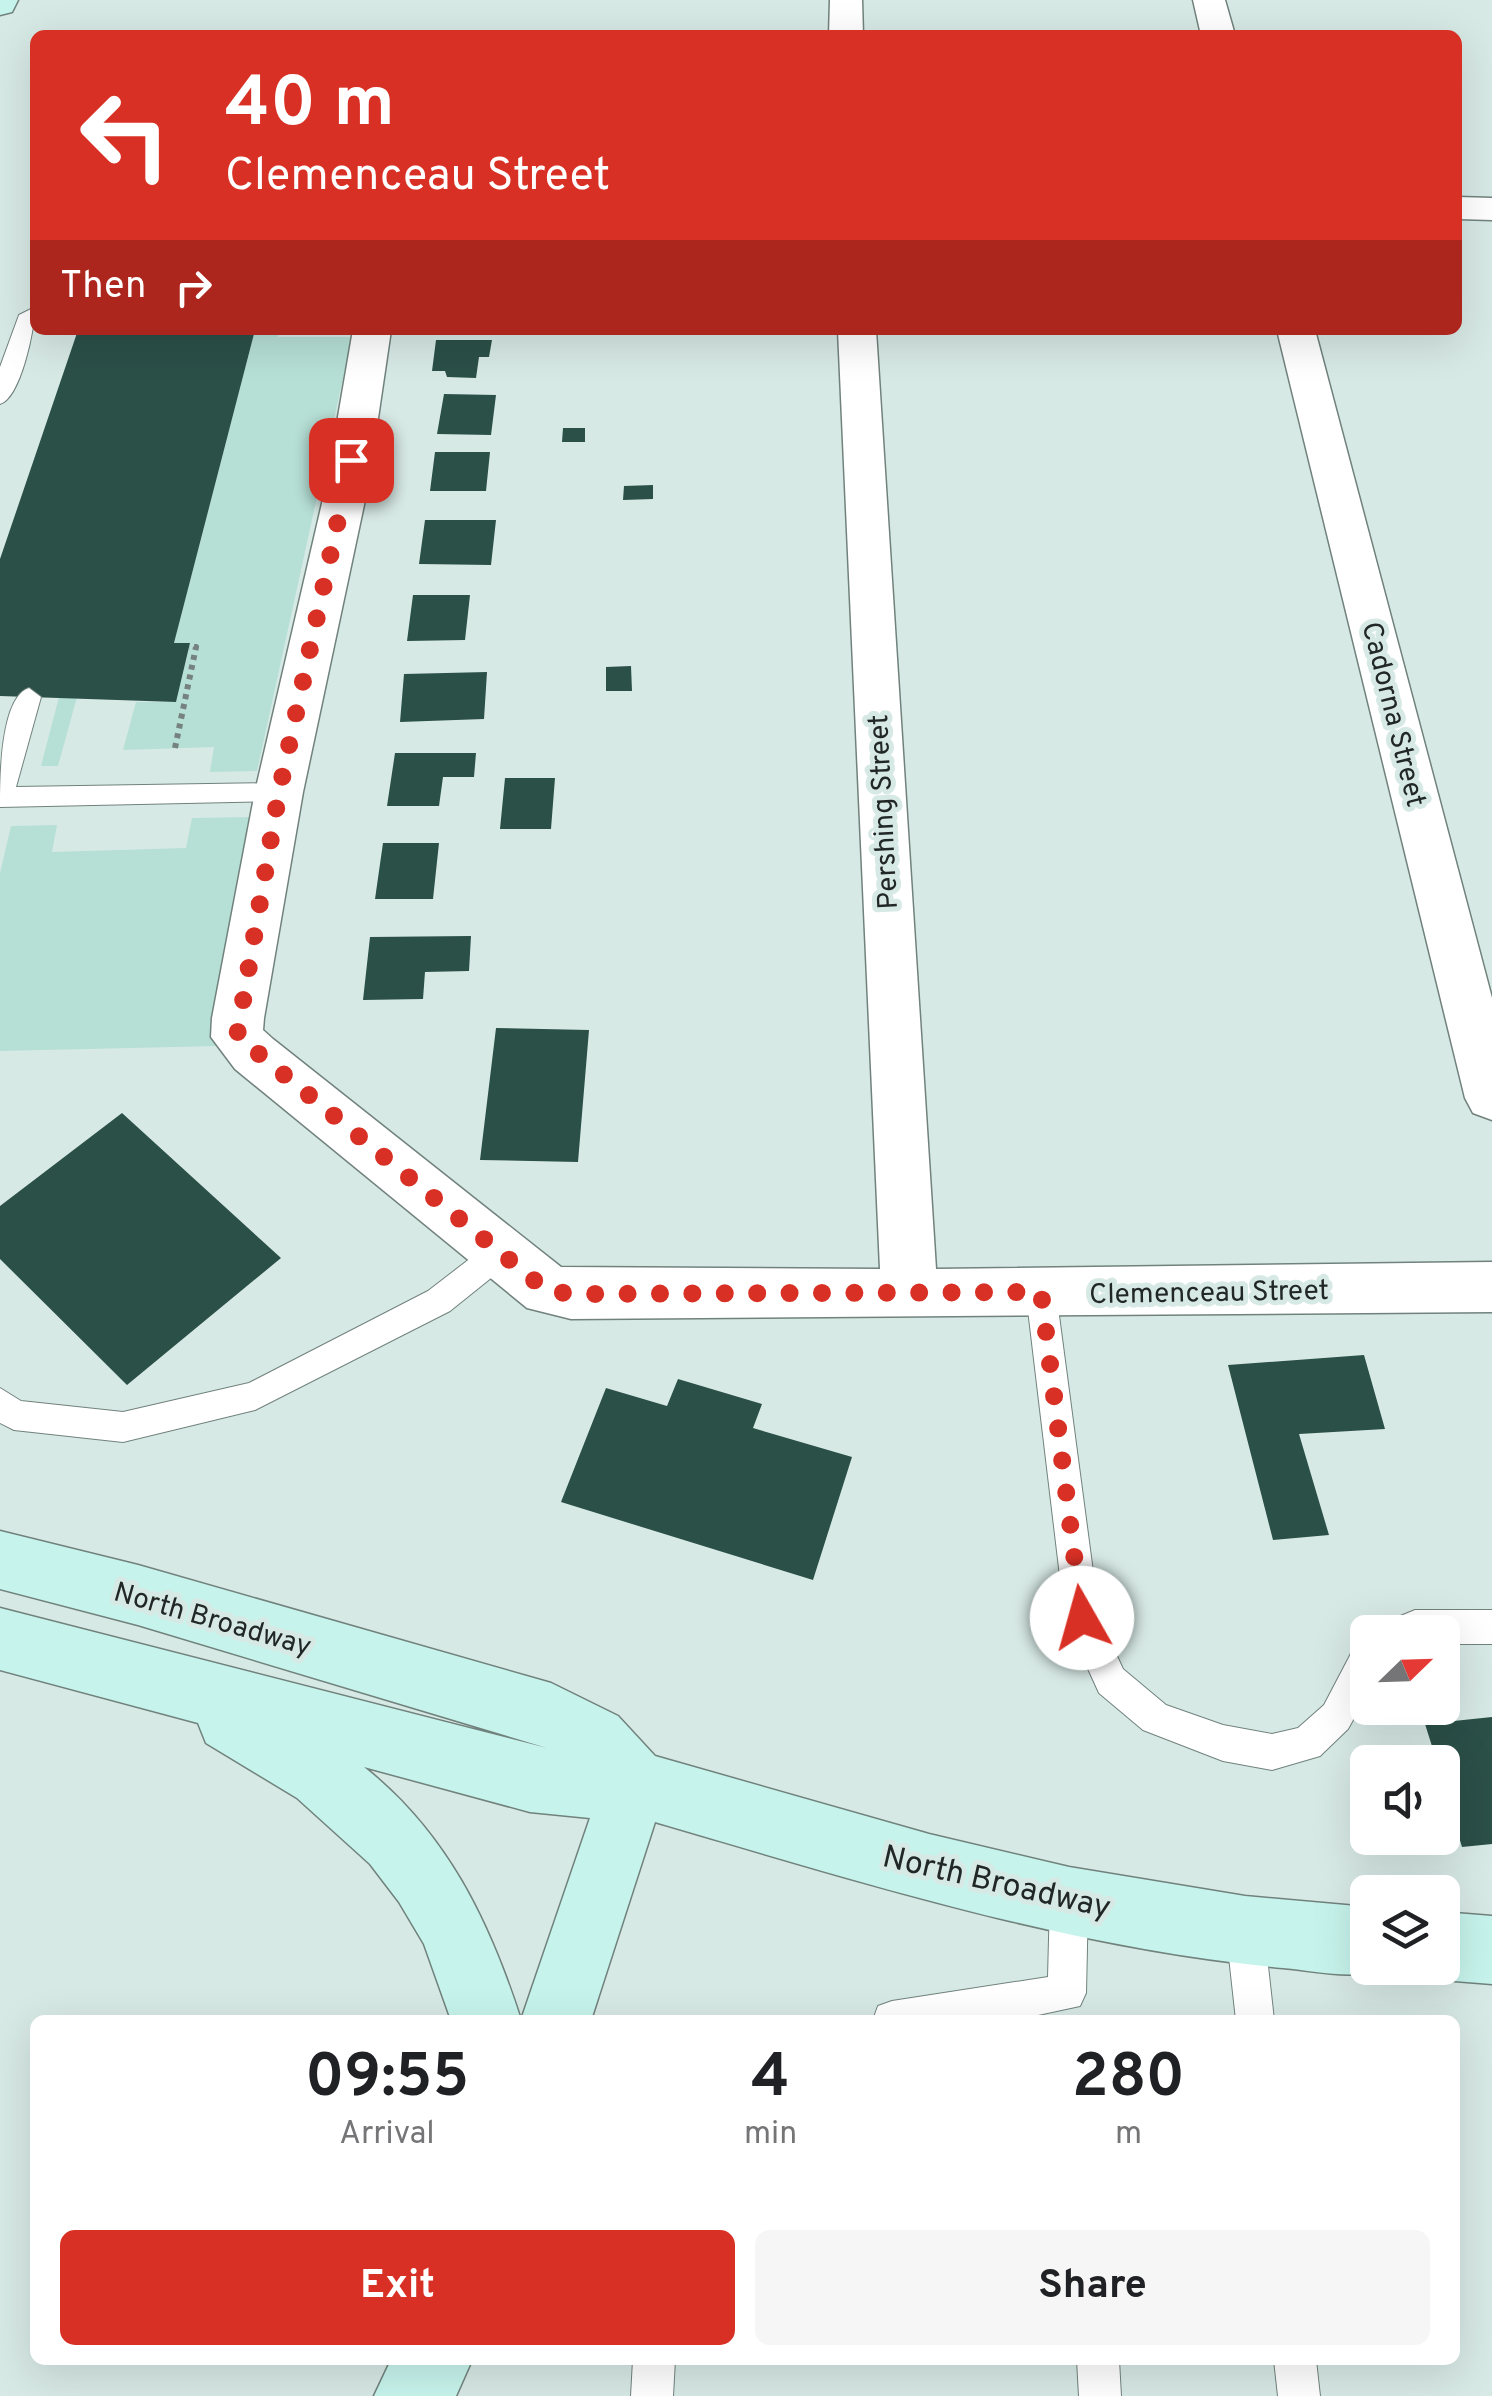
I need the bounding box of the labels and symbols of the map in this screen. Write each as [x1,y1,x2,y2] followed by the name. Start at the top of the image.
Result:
[309,418,394,503] pin
[1352,618,1432,811] street label: Cadorna Street
[862,713,908,910] street label: Pershing Street
[1089,1274,1329,1314] street label: Clemenceau Street
[1030,1566,1134,1670] position arrow
[109,1575,315,1666] street label: North Broadway
[1350,1615,1460,1725] north arrow
[878,1838,1114,1930] street label: North Broadway

